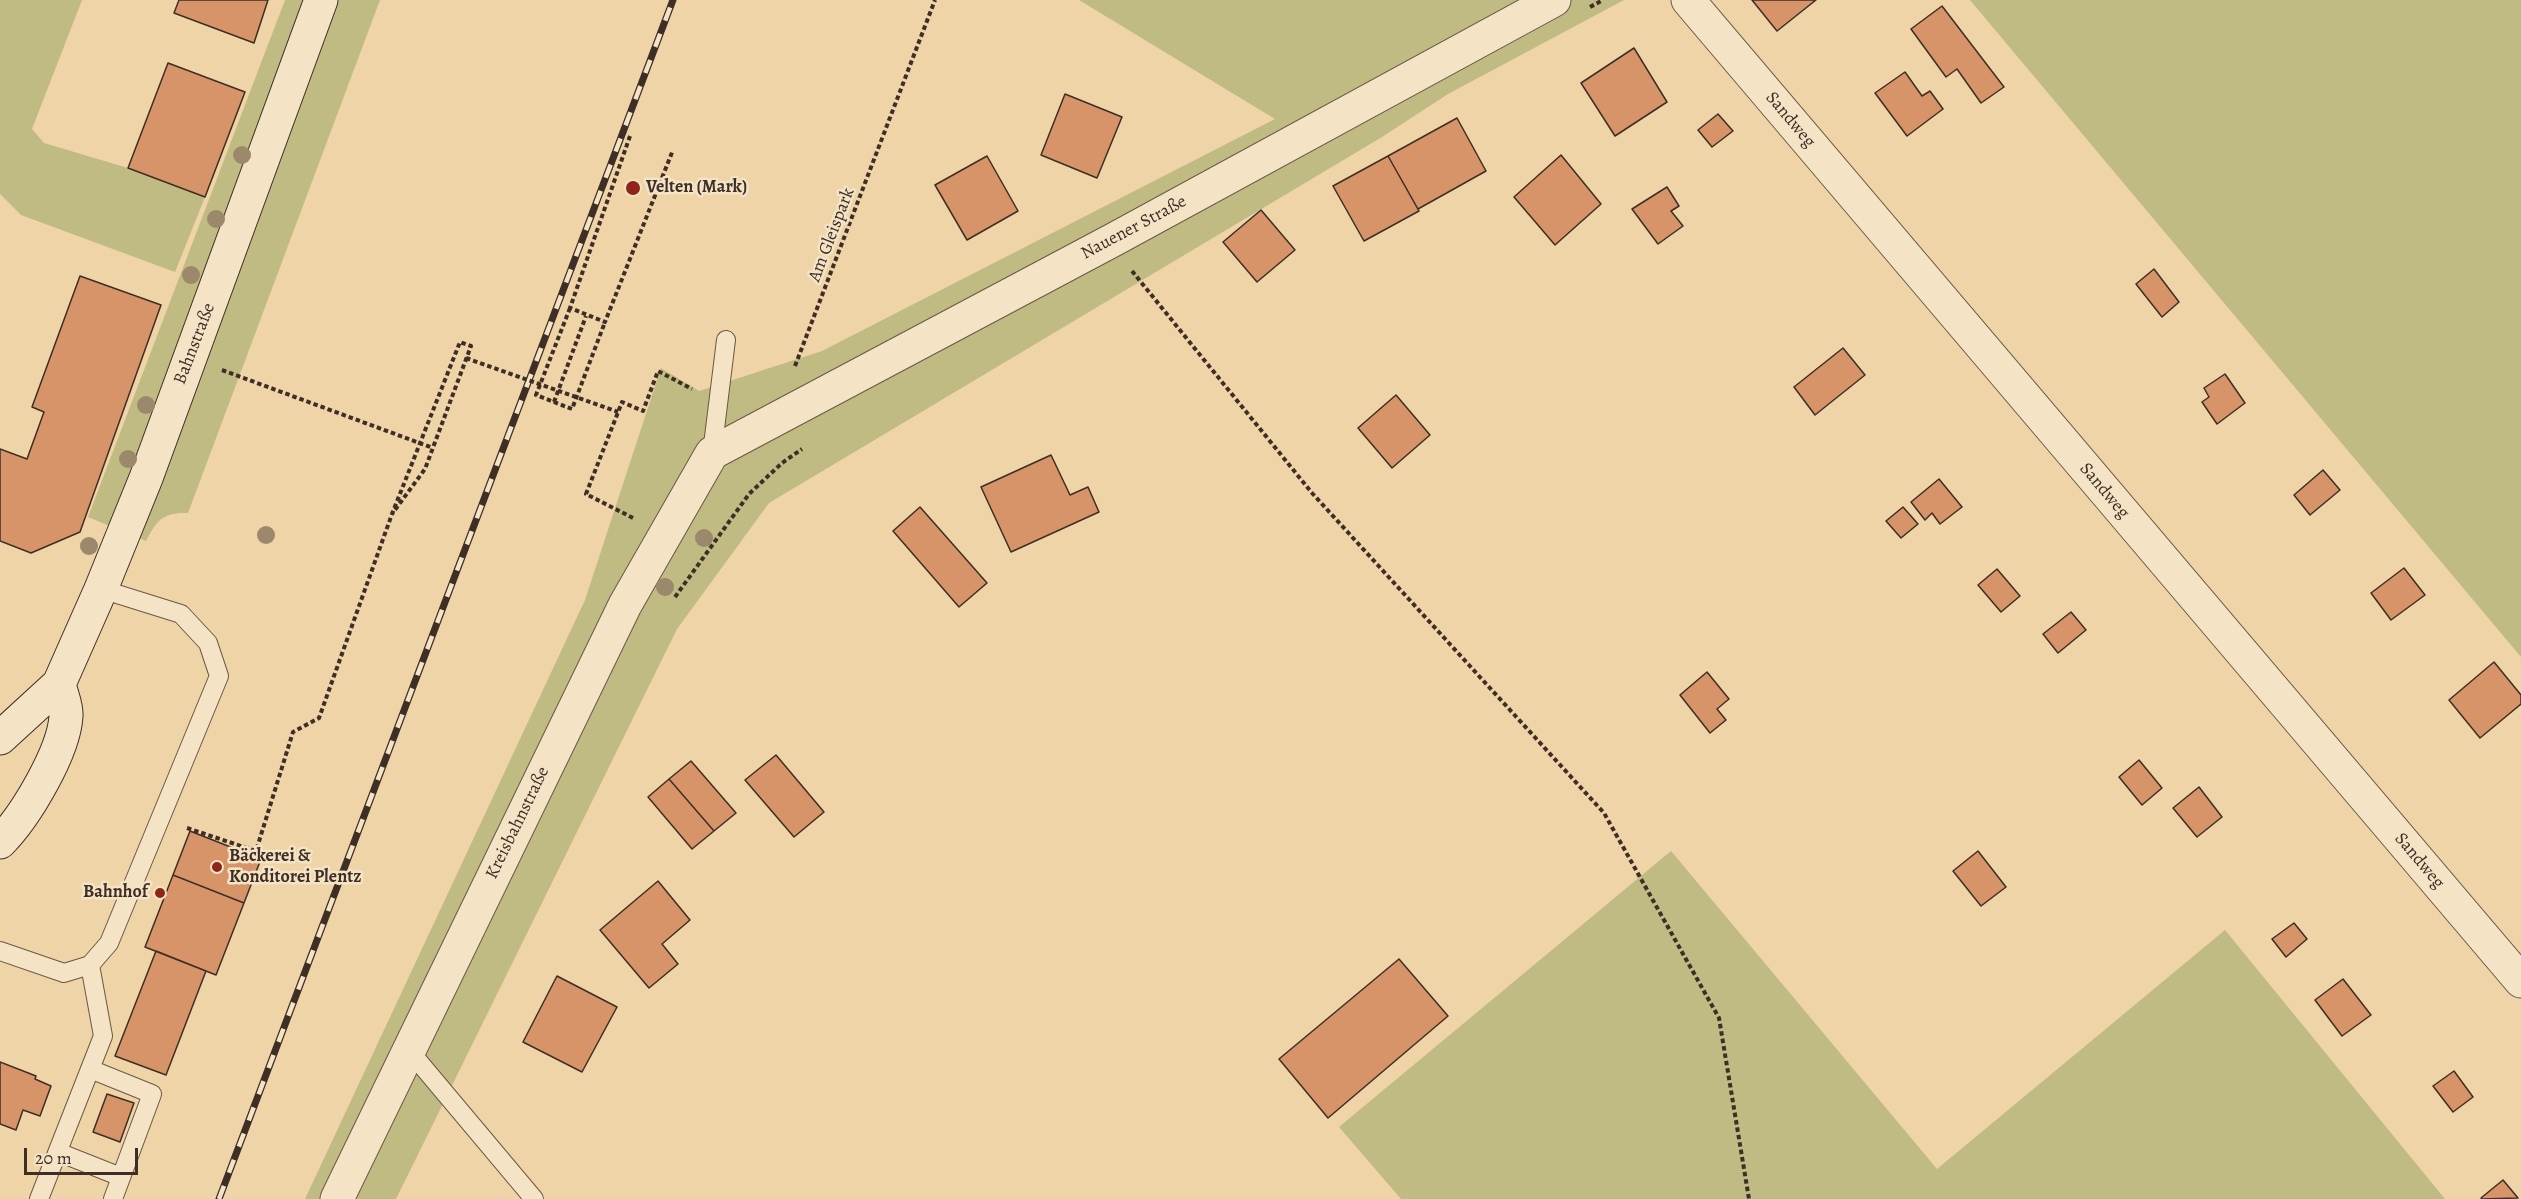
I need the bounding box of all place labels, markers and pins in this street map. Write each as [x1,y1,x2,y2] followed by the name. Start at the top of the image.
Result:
[646,177,747,199] place label: Velten (Mark)
[624,179,642,197] marker: Velten (Mark)
[229,846,361,888] place label: Bäckerei & Konditorei Plentz
[210,860,224,874] marker: Bäckerei & Konditorei Plentz
[83,882,148,904] place label: Bahnhof
[153,886,167,900] marker: Bahnhof

